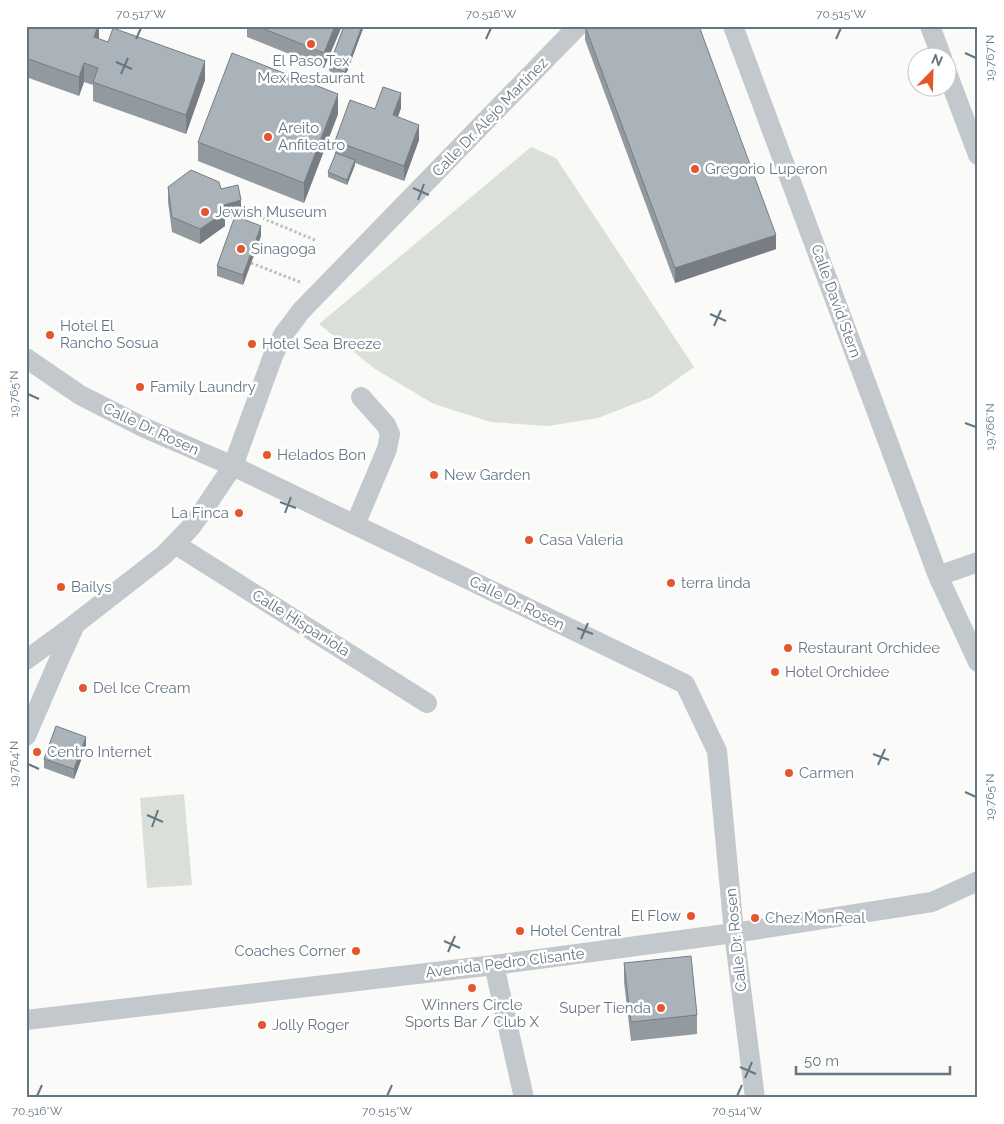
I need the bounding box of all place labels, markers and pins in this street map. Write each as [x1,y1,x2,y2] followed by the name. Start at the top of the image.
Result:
[305,38,317,50] marker: El Paso Tex Mex Restaurant
[257,52,365,87] place label: El Paso Tex Mex Restaurant
[278,119,345,154] place label: Areito Anfiteatro
[262,131,274,143] marker: Areito Anfiteatro
[705,160,827,178] place label: Gregorio Luperon
[689,163,701,175] marker: Gregorio Luperon
[215,203,327,221] place label: Jewish Museum
[199,206,211,218] marker: Jewish Museum
[251,240,316,258] place label: Sinagoga
[235,243,247,255] marker: Sinagoga
[60,317,159,352] place label: Hotel El Rancho Sosua
[44,329,56,341] marker: Hotel El Rancho Sosua
[262,335,382,353] place label: Hotel Sea Breeze
[246,338,258,350] marker: Hotel Sea Breeze
[150,378,256,396] place label: Family Laundry
[134,381,146,393] marker: Family Laundry
[277,446,366,464] place label: Helados Bon
[261,449,273,461] marker: Helados Bon
[444,466,531,484] place label: New Garden
[428,469,440,481] marker: New Garden
[171,504,229,522] place label: La Finca
[233,507,245,519] marker: La Finca
[539,531,623,549] place label: Casa Valeria
[523,534,535,546] marker: Casa Valeria
[681,574,751,592] place label: terra linda
[665,577,677,589] marker: terra linda
[71,578,111,596] place label: Bailys
[55,581,67,593] marker: Bailys
[798,639,940,657] place label: Restaurant Orchidee
[782,642,794,654] marker: Restaurant Orchidee
[785,663,890,681] place label: Hotel Orchidee
[769,666,781,678] marker: Hotel Orchidee
[93,679,190,697] place label: Del Ice Cream
[77,682,89,694] marker: Del Ice Cream
[47,743,151,761] place label: Centro Internet
[31,746,43,758] marker: Centro Internet
[799,764,854,782] place label: Carmen
[783,767,795,779] marker: Carmen
[631,907,681,925] place label: El Flow
[765,909,866,927] place label: Chez MonReal
[685,910,697,922] marker: El Flow
[749,912,761,924] marker: Chez MonReal
[530,922,622,940] place label: Hotel Central
[514,925,526,937] marker: Hotel Central
[234,942,347,960] place label: Coaches Corner
[350,945,362,957] marker: Coaches Corner
[466,982,478,994] marker: Winners Circle Sports Bar / Club X
[405,996,540,1031] place label: Winners Circle Sports Bar / Club X
[559,999,651,1017] place label: Super Tienda
[655,1002,667,1014] marker: Super Tienda
[272,1016,350,1034] place label: Jolly Roger
[256,1019,268,1031] marker: Jolly Roger

